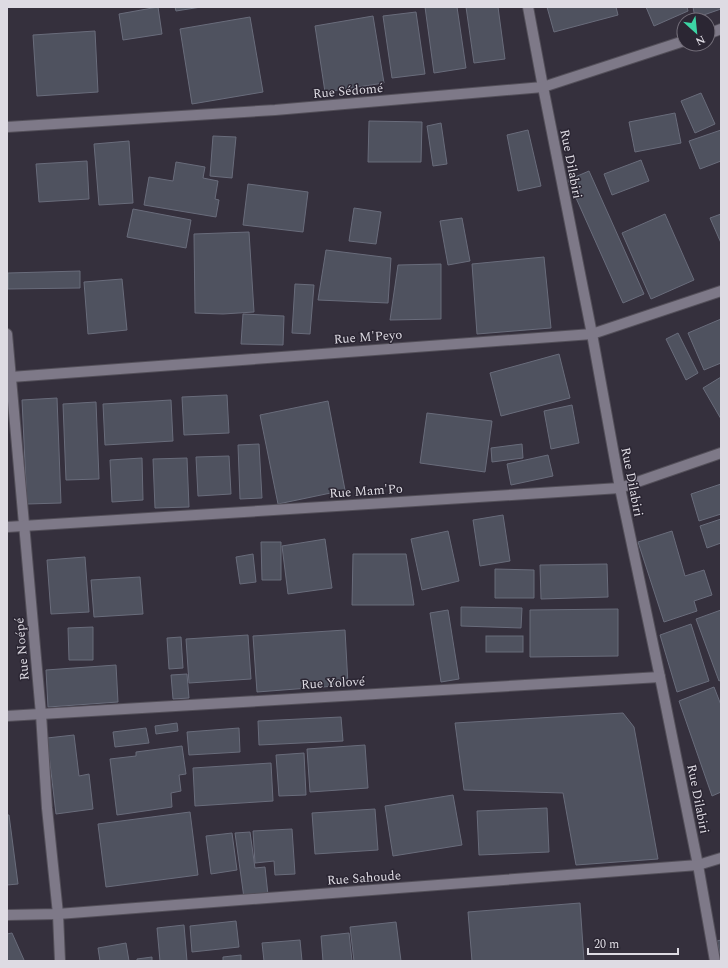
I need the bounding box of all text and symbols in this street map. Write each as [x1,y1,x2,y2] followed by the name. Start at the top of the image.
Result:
[676,12,716,52] north arrow
[692,31,708,50] text: N
[312,78,384,104] street label: Rue Sédomé
[554,128,588,200] street label: Rue Dilabiri
[333,325,403,349] street label: Rue M'Peyo
[615,446,649,518] street label: Rue Dilabiri
[329,478,403,504] street label: Rue Mam'Po
[9,617,35,681] street label: Rue Noépé
[300,671,366,695] street label: Rue Yolové
[681,763,715,835] street label: Rue Dilabiri
[326,865,402,891] street label: Rue Sahoude
[588,930,678,956] scale bar
[594,935,619,954] text: 20 m

